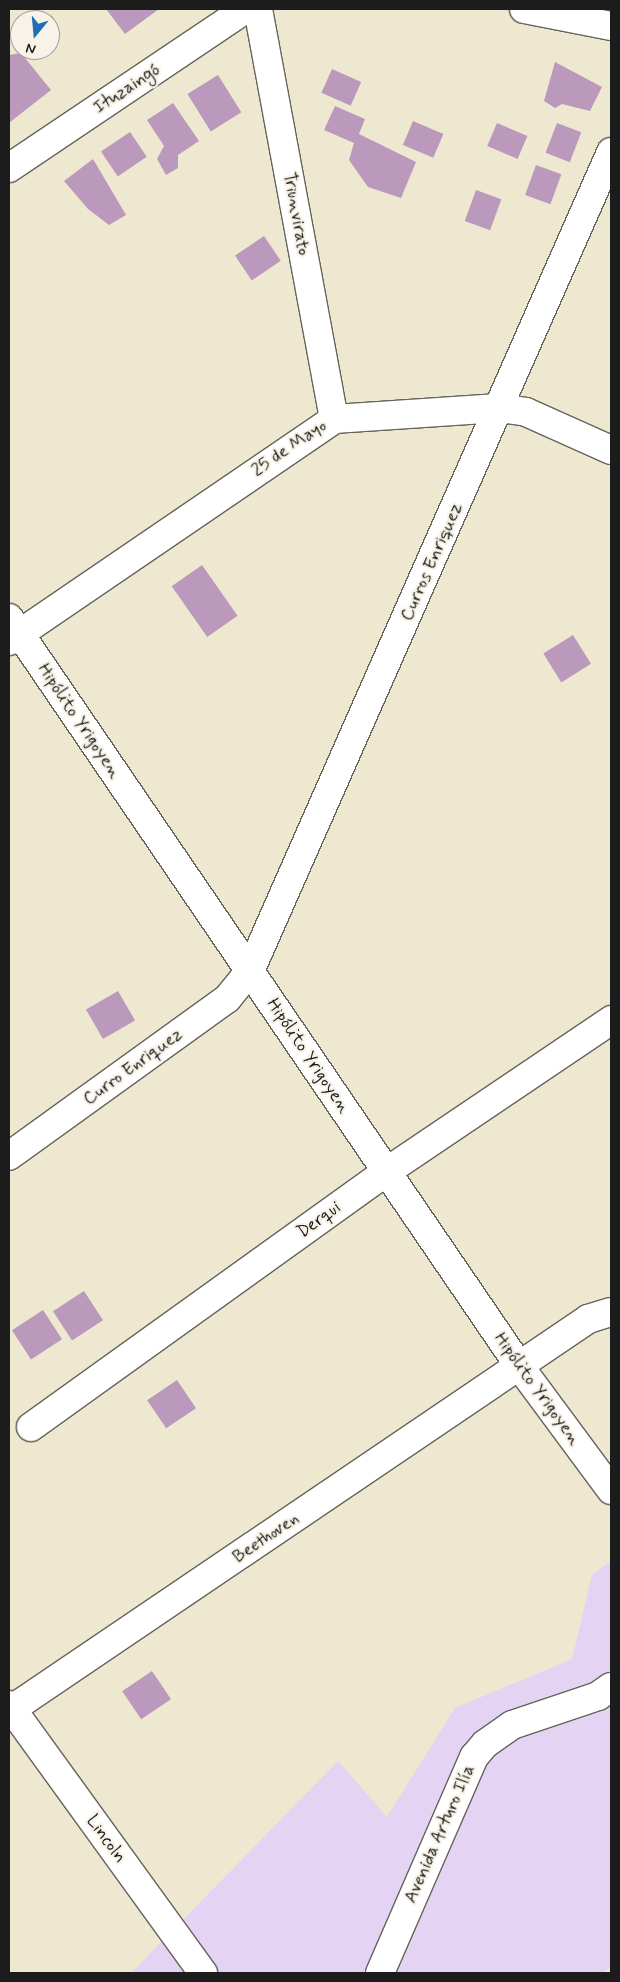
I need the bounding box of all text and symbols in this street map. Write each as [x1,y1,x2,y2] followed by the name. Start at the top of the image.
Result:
[10,10,60,60] north arrow
[24,38,38,58] text: N
[90,59,164,119] street label: Ituzaingó
[278,171,314,257] street label: Triunvirato
[247,415,331,481] street label: 25 de Mayo
[397,500,467,624] street label: Curros Enriquez
[33,661,125,781] street label: Hipólito Yrigoyen
[262,996,354,1116] street label: Hipólito Yrigoyen
[79,1024,187,1110] street label: Curro Enriquez
[293,1197,345,1243] street label: Derqui
[490,1330,584,1448] street label: Hipólito Yrigoyen
[229,1508,303,1568] street label: Beethoven
[400,1761,480,1907] street label: Avenida Arturo Ilía
[81,1811,131,1867] street label: Lincoln

